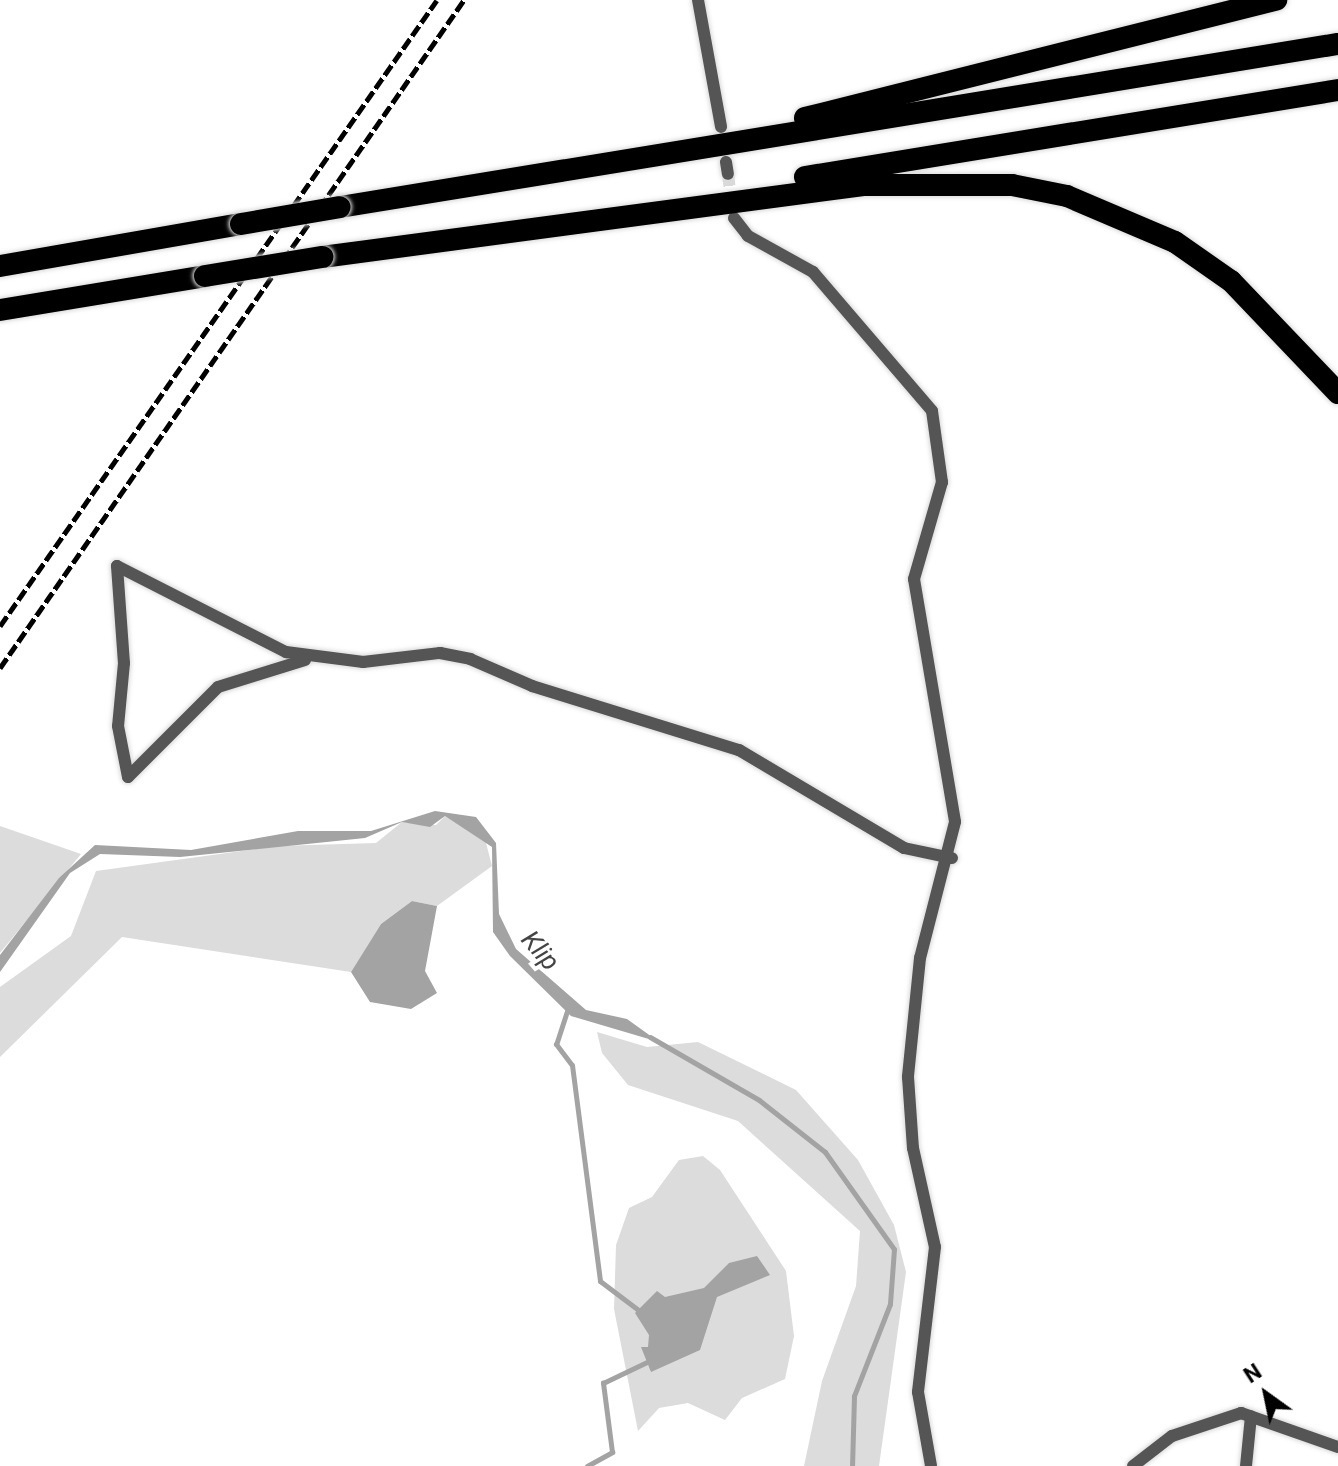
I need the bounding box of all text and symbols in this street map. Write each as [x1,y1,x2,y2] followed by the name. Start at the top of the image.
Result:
[514,925,566,977] water label: Klip
[1226,1354,1306,1434] north arrow
[1239,1359,1266,1388] text: N

